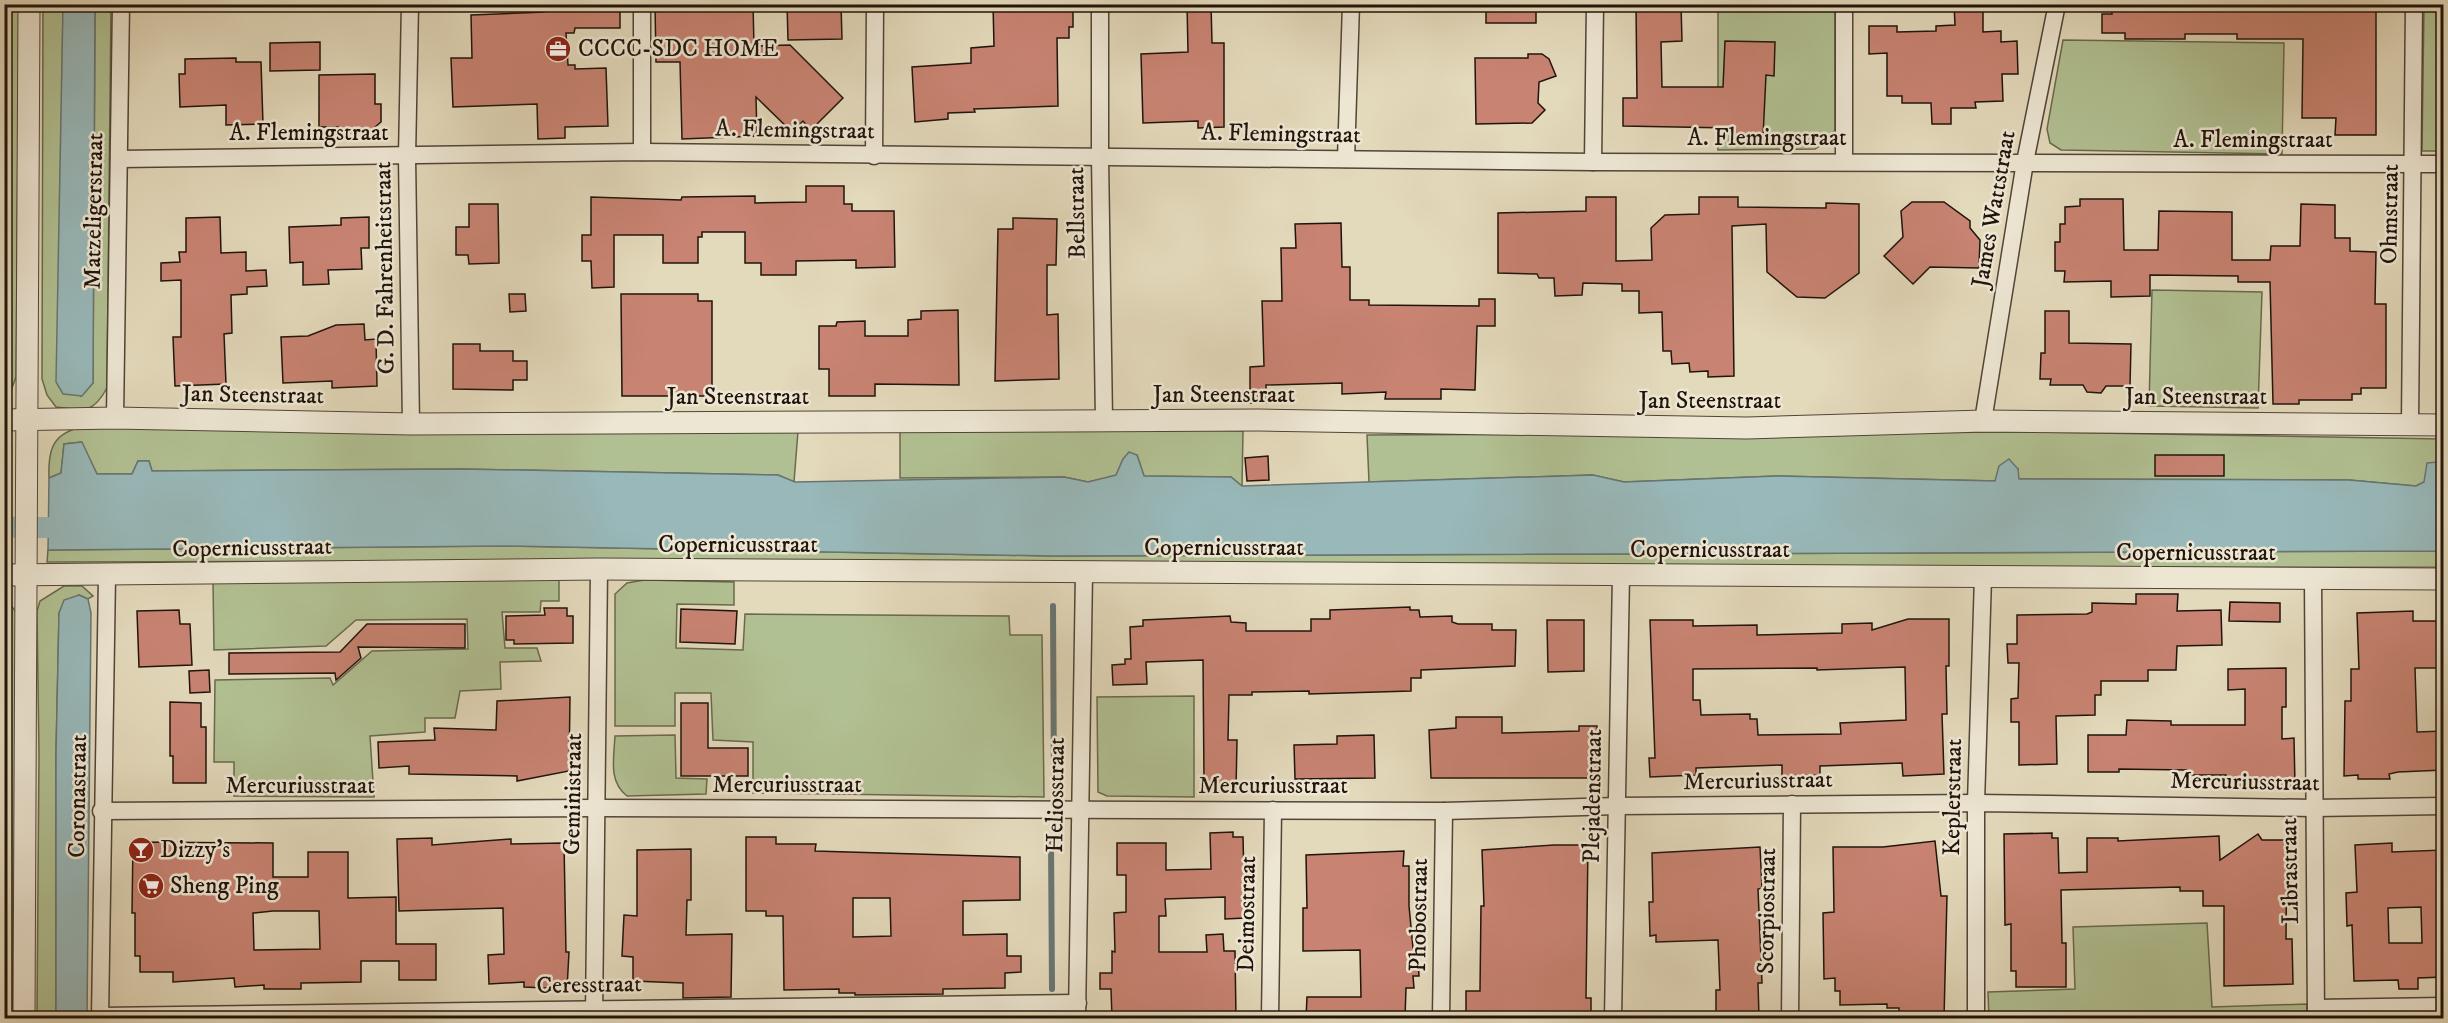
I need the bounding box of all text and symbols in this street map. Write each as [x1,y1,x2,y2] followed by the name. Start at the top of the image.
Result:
[543,34,573,64] office icon: CCCC-SDC HOME
[578,34,779,64] place label: CCCC-SDC HOME
[715,114,875,146] street label: A. Flemingstraat
[229,118,389,148] street label: A. Flemingstraat
[1201,118,1361,150] street label: A. Flemingstraat
[1687,123,1847,153] street label: A. Flemingstraat
[2173,125,2333,155] street label: A. Flemingstraat
[1965,128,2023,292] street label: James Wattstraat
[78,132,110,290] street label: Matzeligerstraat
[368,161,402,375] street label: G. D. Fahrenheitstraat
[2374,163,2406,264] street label: Ohmstraat
[1061,166,1093,259] street label: Bellstraat
[180,379,325,411] street label: Jan Steenstraat
[1151,380,1295,410] street label: Jan Steenstraat
[665,382,809,412] street label: Jan Steenstraat
[2123,382,2267,412] street label: Jan Steenstraat
[1637,386,1781,416] street label: Jan Steenstraat
[658,530,818,560] street label: Copernicusstraat
[172,532,333,564] street label: Copernicusstraat
[1144,533,1304,563] street label: Copernicusstraat
[1630,535,1790,565] street label: Copernicusstraat
[2116,538,2276,568] street label: Copernicusstraat
[1577,728,1609,863] street label: Plejadenstraat
[557,732,589,855] street label: Geministraat
[62,734,94,858] street label: Coronastraat
[1040,737,1072,853] street label: Heliosstraat
[1937,738,1969,856] street label: Keplerstraat
[1683,765,1833,797] street label: Mercuriusstraat
[2170,766,2320,798] street label: Mercuriusstraat
[712,770,862,800] street label: Mercuriusstraat
[225,771,375,801] street label: Mercuriusstraat
[1198,771,1348,801] street label: Mercuriusstraat
[2274,817,2306,924] street label: Librastraat
[126,835,156,865] bar icon: Dizzy’s
[160,835,230,865] place label: Dizzy’s
[1751,847,1783,974] street label: Scorpiostraat
[1231,855,1263,972] street label: Deimostraat
[1403,858,1435,972] street label: Phobostraat
[136,871,166,901] supermarket icon: Sheng Ping
[170,871,279,901] place label: Sheng Ping
[536,969,642,1001] street label: Ceresstraat

